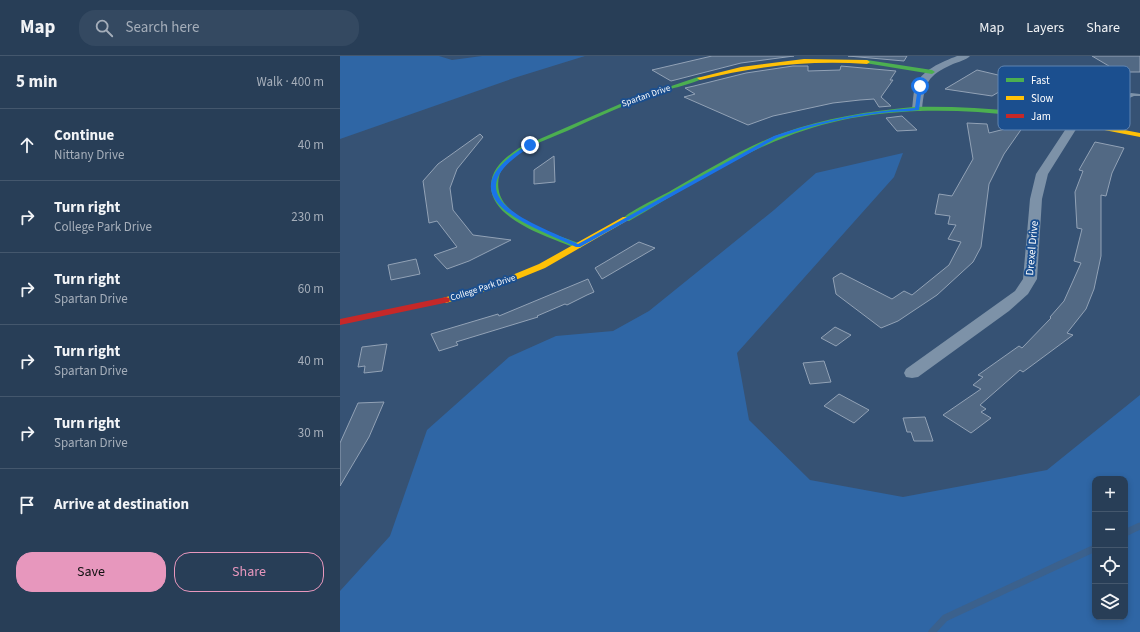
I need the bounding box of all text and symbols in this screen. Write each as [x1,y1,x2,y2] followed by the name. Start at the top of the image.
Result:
[79,10,359,46] search box
[20,14,55,41] text: Map
[93,17,115,39] icon: search
[125,17,199,38] text: Search here
[979,18,1004,38] text: Map
[1026,18,1064,38] text: Layers
[1086,18,1120,38] text: Share
[998,66,1130,130] legend
[16,70,57,94] text: 5 min
[256,73,324,91] text: Walk · 400 m
[1031,73,1050,88] text: Fast
[911,77,929,95] route start
[620,81,673,110] street label: Spartan Drive
[1031,91,1054,106] text: Slow
[1031,109,1051,124] text: Jam
[54,125,114,146] text: Continue
[16,134,38,156] icon: ahead
[298,136,324,154] text: 40 m
[521,136,539,154] route end
[54,146,124,164] text: Nittany Drive
[54,197,120,218] text: Turn right
[16,206,38,228] icon: right
[291,208,324,226] text: 230 m
[54,218,152,236] text: College Park Drive
[1022,219,1042,276] street label: Drexel Drive
[54,269,120,290] text: Turn right
[449,271,518,305] street label: College Park Drive
[16,278,38,300] icon: right
[298,280,324,298] text: 60 m
[54,290,128,308] text: Spartan Drive
[54,341,120,362] text: Turn right
[16,350,38,372] icon: right
[298,352,324,370] text: 40 m
[54,362,128,380] text: Spartan Drive
[54,413,120,434] text: Turn right
[16,422,38,444] icon: right
[298,424,324,442] text: 30 m
[54,434,128,452] text: Spartan Drive
[1092,476,1128,620] map controls
[1092,476,1128,512] button: +
[16,494,38,516] icon: arrive
[54,494,189,515] text: Arrive at destination
[1092,512,1128,548] button: −
[1092,548,1128,584] button: locate
[16,552,166,592] button: Save
[174,552,324,592] button: Share
[1092,584,1128,620] button: layers

